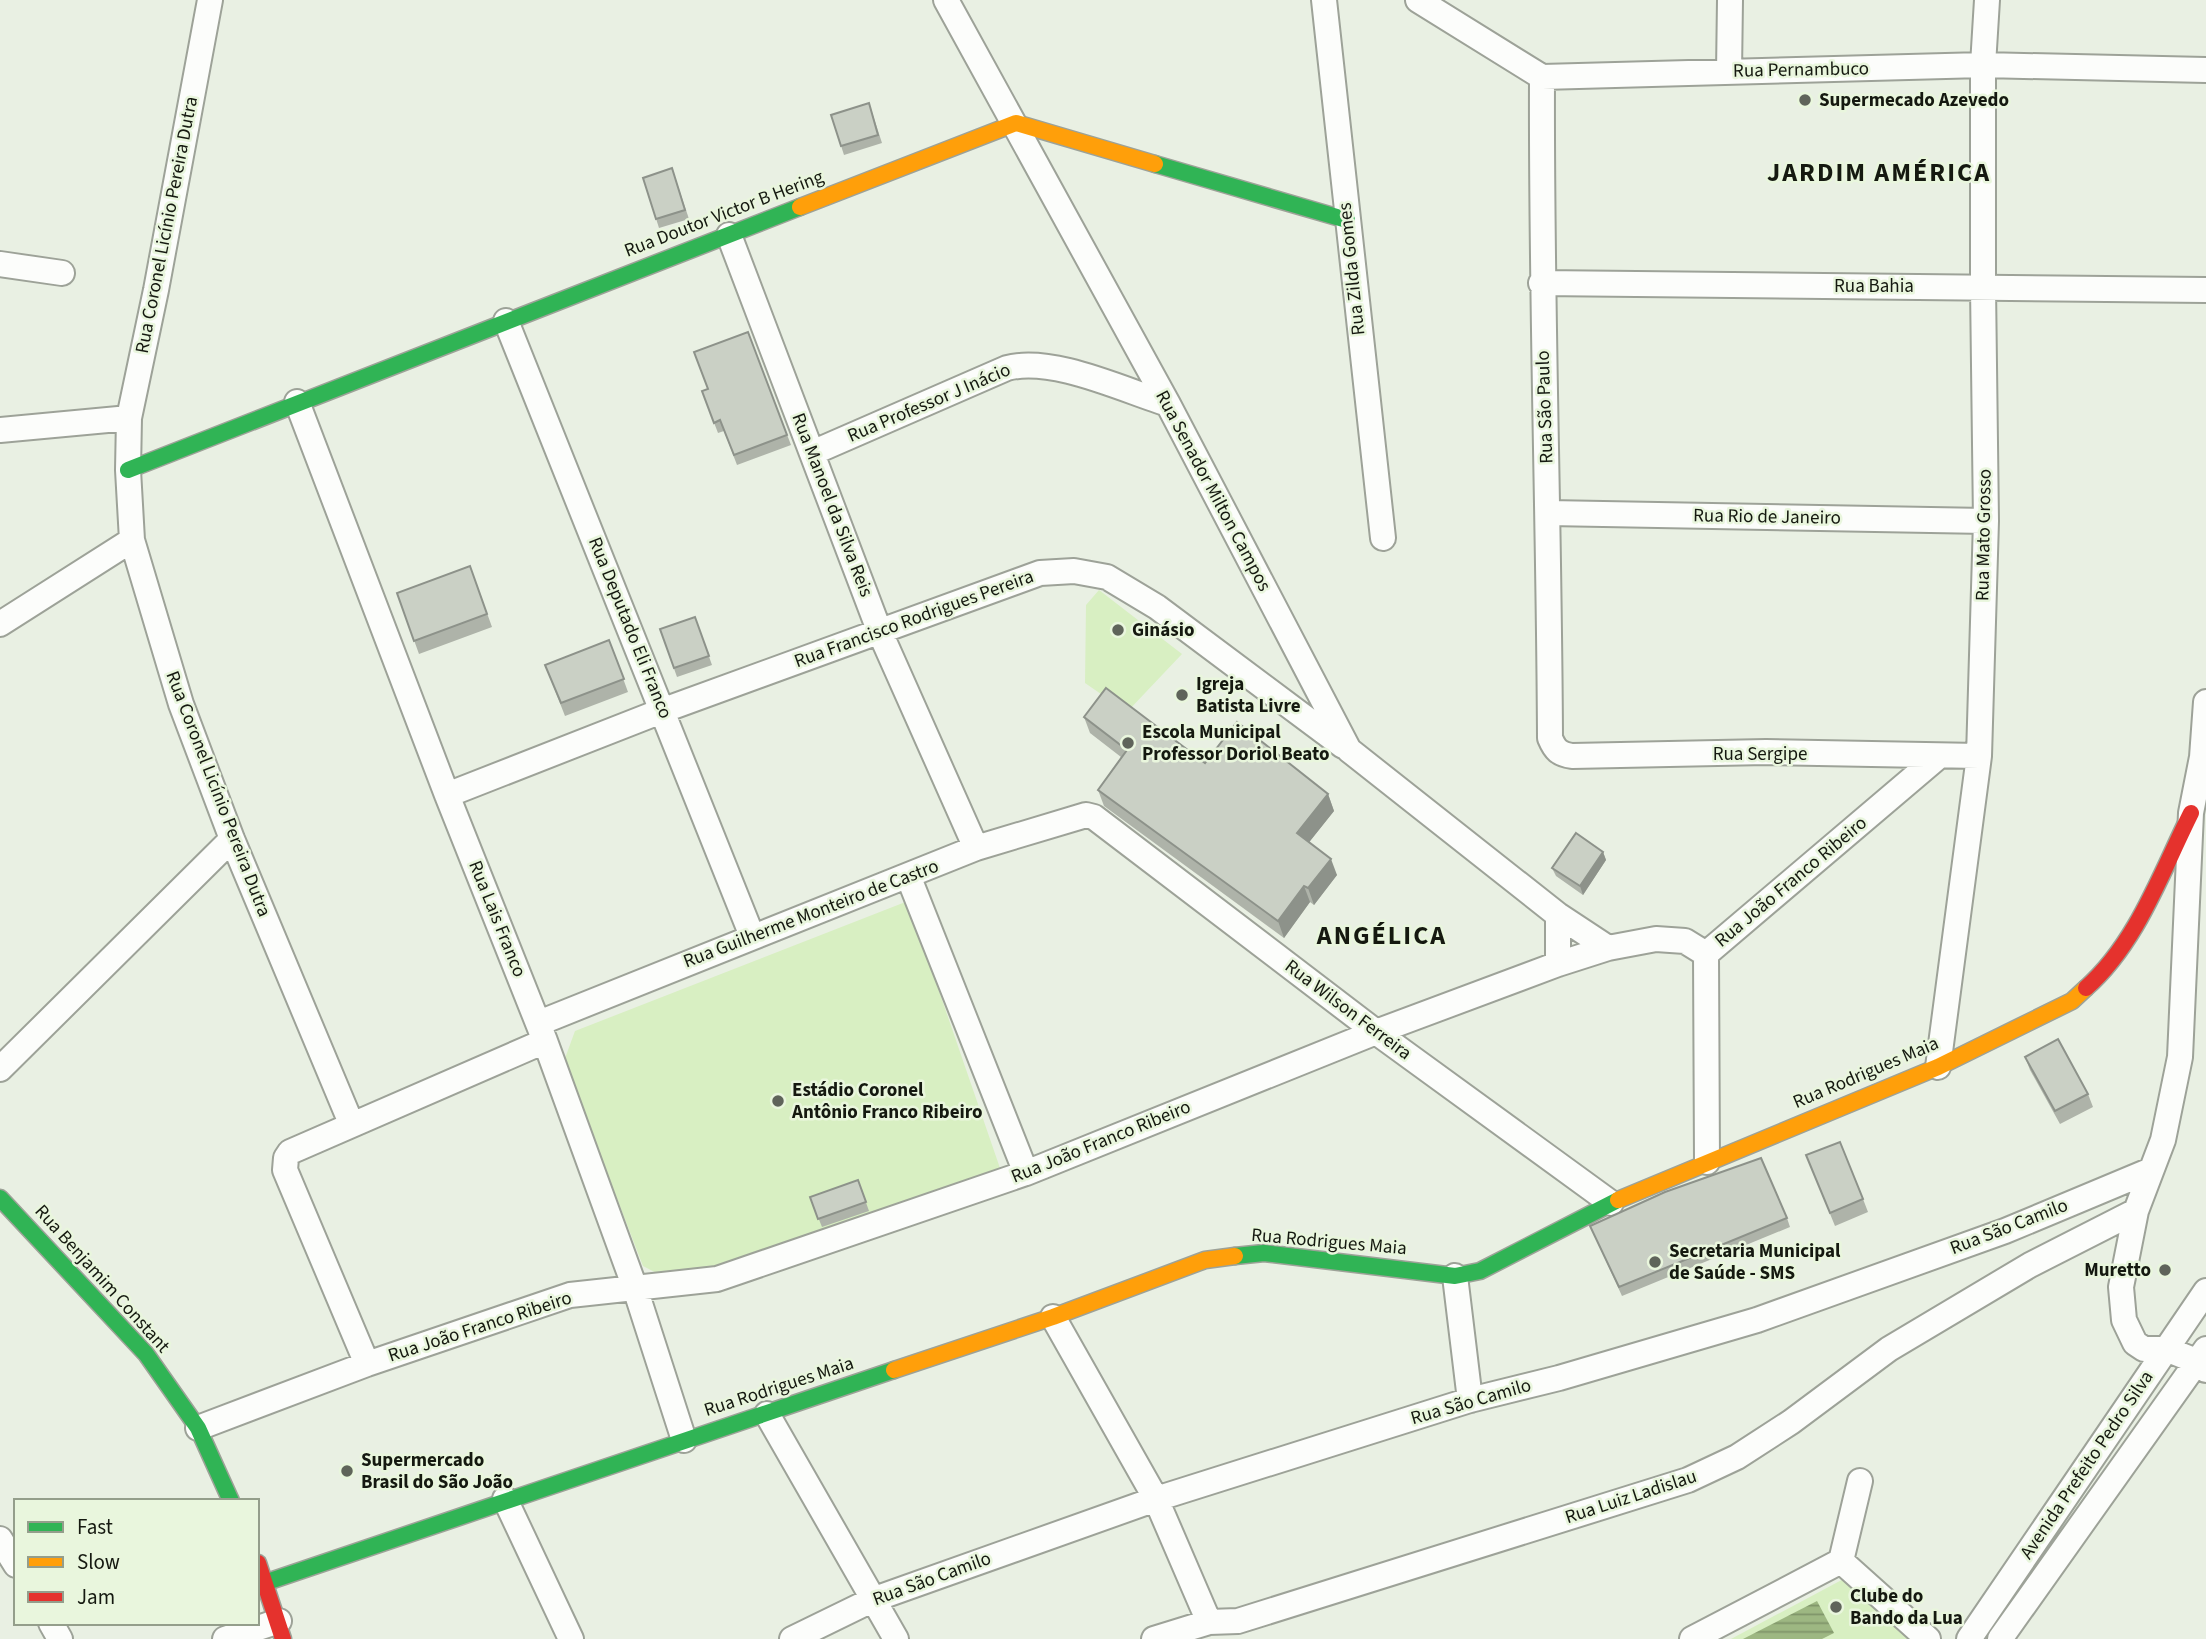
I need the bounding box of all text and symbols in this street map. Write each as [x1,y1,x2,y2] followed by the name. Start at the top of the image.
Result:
[1733,55,1869,85] street label: Rua Pernambuco
[1819,87,2009,114] place label: Supermecado Azevedo
[1797,92,1813,108] marker: Supermecado Azevedo
[129,94,205,356] street label: Rua Coronel Licínio Pereira Dutra
[1767,154,1991,191] district label: JARDIM AMÉRICA
[620,163,828,265] street label: Rua Doutor Victor B Hering
[1332,201,1372,337] street label: Rua Zilda Gomes
[1834,273,1914,300] street label: Rua Bahia
[1530,350,1560,464] street label: Rua São Paulo
[843,356,1015,450] street label: Rua Professor J Inácio
[1148,386,1278,596] street label: Rua Senador Milton Campos
[784,409,880,601] street label: Rua Manoel da Silva Reis
[1969,469,1999,601] street label: Rua Mato Grosso
[1693,502,1841,532] street label: Rua Rio de Janeiro
[581,533,679,723] street label: Rua Deputado Eli Franco
[790,563,1038,675] street label: Rua Francisco Rodrigues Pereira
[1132,617,1194,644] place label: Ginásio
[1110,622,1126,638] marker: Ginásio
[159,667,277,921] street label: Rua Coronel Licínio Pereira Dutra
[1196,671,1301,720] place label: Igreja Batista Livre
[1174,687,1190,703] marker: Igreja Batista Livre
[1142,719,1329,768] place label: Escola Municipal Professor Doriol Beato
[1120,735,1136,751] marker: Escola Municipal Professor Doriol Beato
[1713,741,1807,768] street label: Rua Sergipe
[1709,810,1873,954] street label: Rua João Franco Ribeiro
[679,853,943,975] street label: Rua Guilherme Monteiro de Castro
[461,857,533,981] street label: Rua Lais Franco
[1316,917,1447,954] district label: ANGÉLICA
[1279,953,1417,1067] street label: Rua Wilson Ferreira
[1789,1030,1943,1116] street label: Rua Rodrigues Maia
[791,1077,983,1126] place label: Estádio Coronel Antônio Franco Ribeiro
[770,1093,786,1109] marker: Estádio Coronel Antônio Franco Ribeiro
[1007,1094,1195,1190] street label: Rua João Franco Ribeiro
[1946,1192,2072,1262] street label: Rua São Camilo
[28,1199,176,1360] street label: Rua Benjamim Constant
[1250,1222,1408,1262] street label: Rua Rodrigues Maia
[1669,1238,1841,1287] place label: Secretaria Municipal de Saúde - SMS
[1647,1254,1663,1270] marker: Secretaria Municipal de Saúde - SMS
[2084,1257,2151,1284] place label: Muretto
[2157,1262,2173,1278] marker: Muretto
[385,1285,575,1369] street label: Rua João Franco Ribeiro
[701,1350,857,1424] street label: Rua Rodrigues Maia
[2014,1365,2160,1565] street label: Avenida Prefeito Pedro Silva
[1408,1372,1534,1432] street label: Rua São Camilo
[361,1447,513,1496] place label: Supermercado Brasil do São João
[339,1463,355,1479] marker: Supermercado Brasil do São João
[1562,1463,1700,1531] street label: Rua Luiz Ladislau
[14,1499,259,1625] legend
[77,1512,113,1542] text: Fast
[869,1545,995,1613] street label: Rua São Camilo
[77,1547,120,1577] text: Slow
[77,1582,115,1612] text: Jam
[1850,1583,1963,1632] place label: Clube do Bando da Lua
[1828,1599,1844,1615] marker: Clube do Bando da Lua

